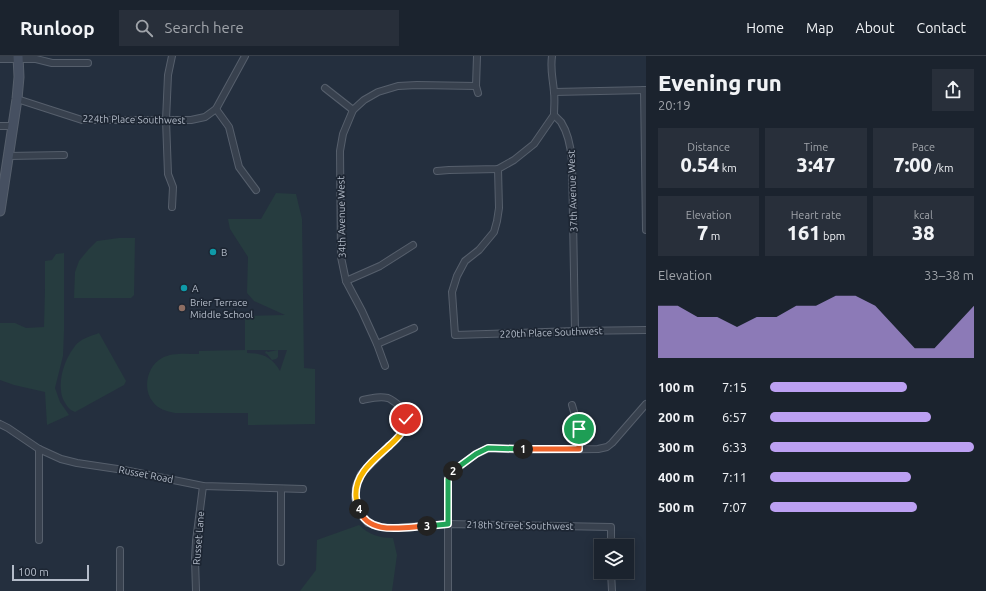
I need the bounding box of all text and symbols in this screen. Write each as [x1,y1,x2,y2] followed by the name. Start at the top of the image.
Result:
[119,10,399,46] search box
[20,17,95,39] text: Runloop
[133,17,155,39] icon: search
[165,19,244,36] text: Search here
[746,20,784,36] text: Home
[806,20,834,36] text: Map
[856,20,895,36] text: About
[917,20,966,36] text: Contact
[932,69,974,111] button: share
[658,70,782,95] text: Evening run
[658,98,691,112] text: 20:19
[82,113,186,126] street label: 224th Place Southwest
[687,141,730,153] text: Distance
[804,141,828,153] text: Time
[912,141,935,153] text: Pace
[566,150,579,232] street label: 37th Avenue West
[680,153,719,176] text: 0.54
[797,153,835,176] text: 3:47
[893,153,932,176] text: 7:00
[719,162,737,174] text: km
[932,162,954,174] text: /km
[335,176,348,258] street label: 34th Avenue West
[686,209,732,221] text: Elevation
[791,209,841,221] text: Heart rate
[914,209,933,221] text: kcal
[697,221,708,244] text: 7
[787,221,820,244] text: 161
[912,221,935,244] text: 38
[708,230,720,242] text: m
[820,230,845,242] text: bpm
[208,247,218,257] marker: B
[221,247,227,258] place label: B
[658,268,712,282] text: Elevation
[924,268,974,282] text: 33–38 m
[179,283,189,293] marker: A
[192,283,199,294] place label: A
[190,297,254,320] place label: Brier Terrace Middle School
[177,303,187,313] marker: Brier Terrace Middle School
[499,325,603,340] street label: 220th Place Southwest
[658,380,694,394] text: 100 m
[722,380,747,394] text: 7:15
[389,402,423,436] pin
[395,408,417,430] icon: check
[658,410,694,424] text: 200 m
[722,410,747,424] text: 6:57
[562,412,596,446] pin
[568,418,590,440] icon: arrive
[513,439,533,459] pin: 1
[658,440,694,454] text: 300 m
[722,440,747,454] text: 6:33
[520,443,526,455] text: 1
[443,461,463,481] pin: 2
[118,464,174,485] street label: Russet Road
[450,465,456,477] text: 2
[658,470,694,484] text: 400 m
[722,470,747,484] text: 7:11
[349,499,369,519] pin: 4
[658,500,694,514] text: 500 m
[722,500,747,514] text: 7:07
[356,503,362,515] text: 4
[191,511,206,565] street label: Russet Lane
[417,516,437,536] pin: 3
[466,519,574,532] street label: 218th Street Southwest
[424,520,430,532] text: 3
[594,539,634,579] map controls
[594,539,634,579] button: layers
[12,563,89,582] scale bar
[18,566,49,578] text: 100 m

